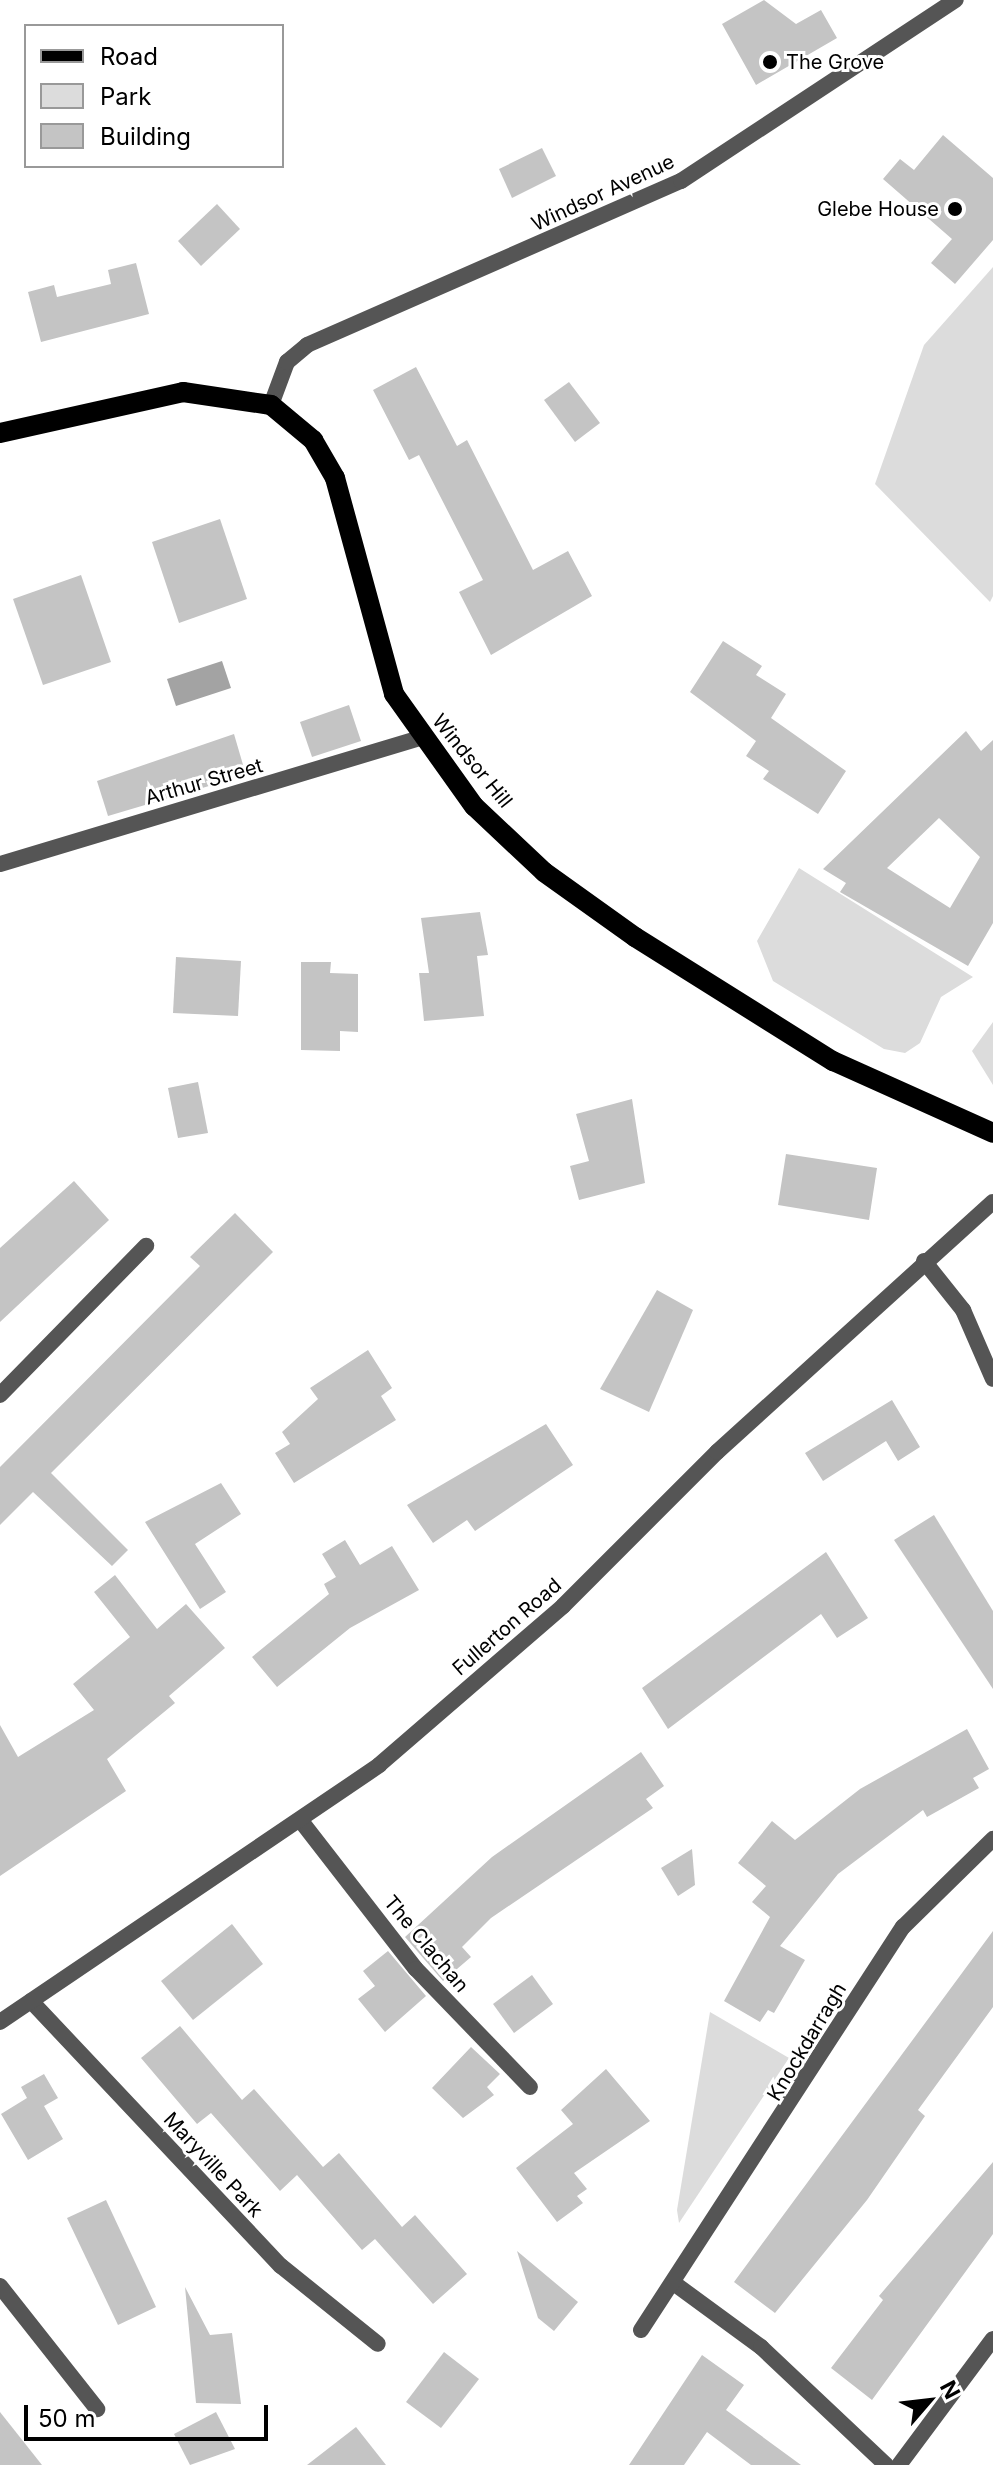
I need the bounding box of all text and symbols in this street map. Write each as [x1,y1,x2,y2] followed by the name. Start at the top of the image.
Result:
[24,24,284,168] legend
[100,42,158,71] text: Road
[786,50,884,74] place label: The Grove
[761,53,779,71] marker: The Grove
[100,82,151,111] text: Park
[100,122,191,151] text: Building
[528,149,678,237] street label: Windsor Avenue
[817,197,939,221] place label: Glebe House
[946,200,964,218] marker: Glebe House
[427,709,517,813] street label: Windsor Hill
[142,754,266,810] street label: Arthur Street
[448,1573,566,1681] street label: Fullerton Road
[379,1891,473,1997] street label: The Clachan
[762,1979,852,2105] street label: Knockdarragh
[158,2108,268,2222] street label: Maryville Park
[889,2361,969,2441] north arrow
[935,2376,966,2403] text: N
[28,2389,272,2439] scale bar
[38,2404,96,2433] text: 50 m

